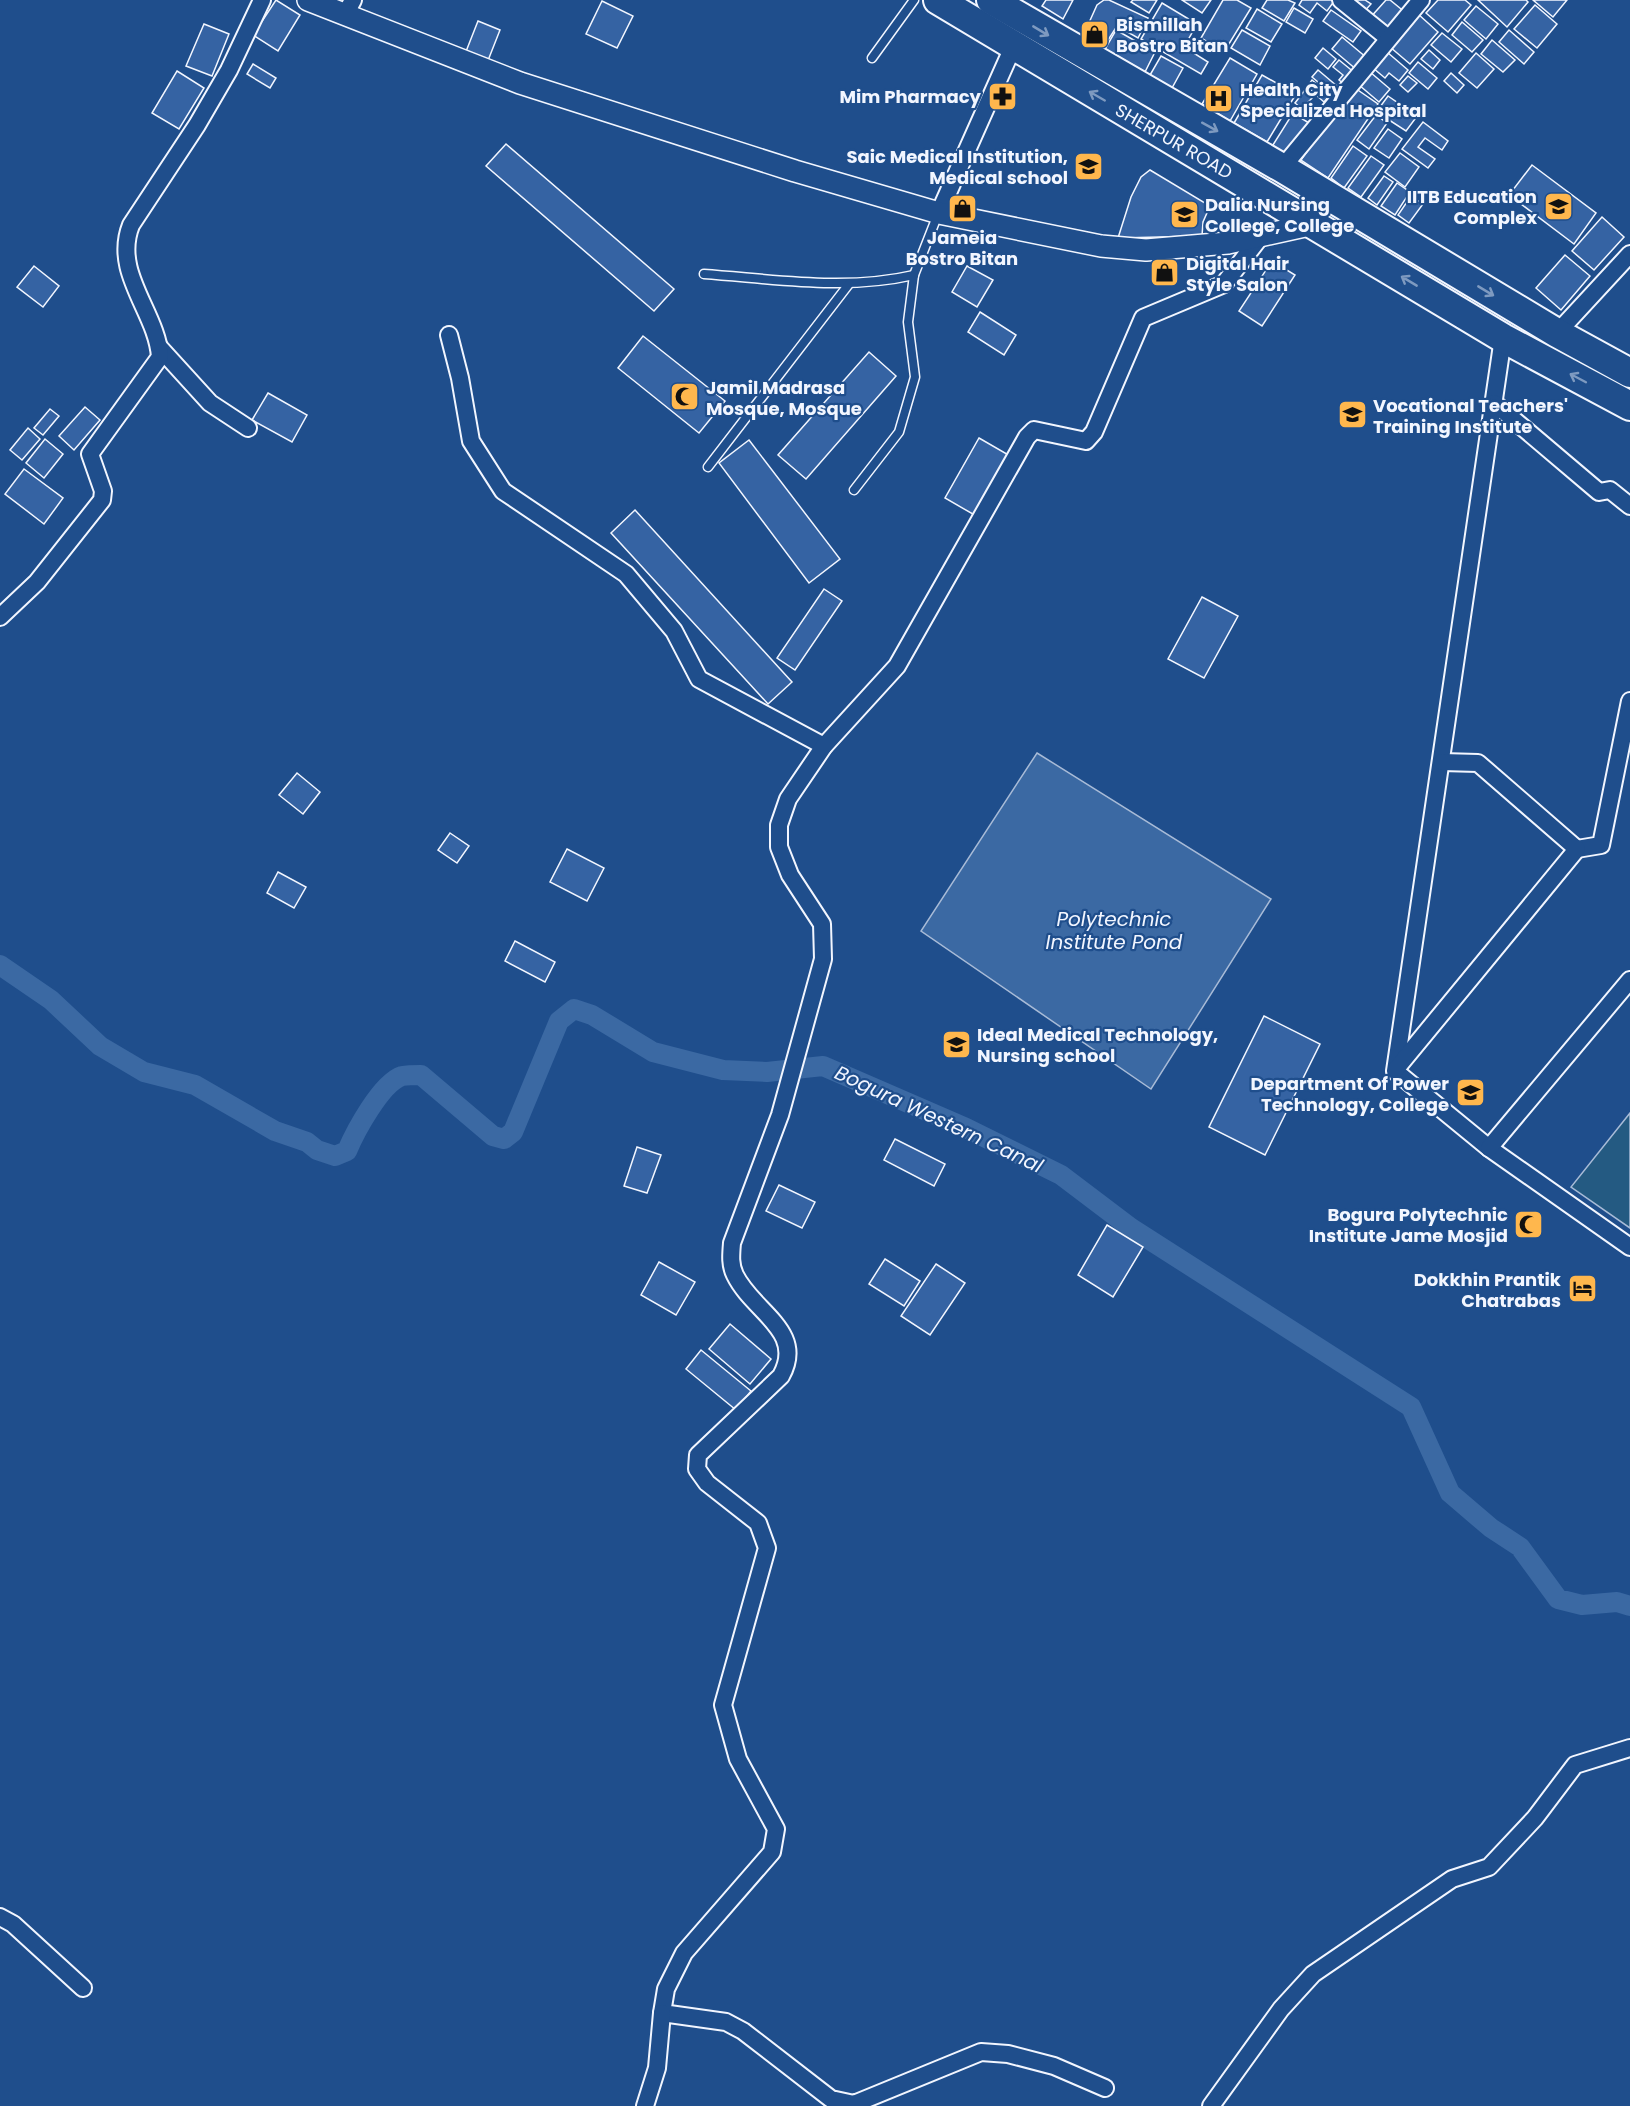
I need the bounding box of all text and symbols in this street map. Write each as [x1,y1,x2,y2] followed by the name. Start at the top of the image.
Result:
[1116,12,1229,58] place label: Bismillah Bostro Bitan
[1079,18,1111,50] shop icon: Bismillah Bostro Bitan
[1032,25,1049,37] one-way arrow
[1240,77,1427,123] place label: Health City Specialized Hospital
[986,80,1018,112] pharmacy icon: Mim Pharmacy
[1203,83,1235,115] hospital icon: Health City Specialized Hospital
[839,84,982,109] place label: Mim Pharmacy
[1089,90,1106,102] one-way arrow
[1111,97,1237,185] street label: SHERPUR ROAD
[1201,121,1218,133] one-way arrow
[846,144,1068,190] place label: Saic Medical Institution, Medical school
[1073,150,1105,182] school or university icon: Saic Medical Institution, Medical school
[1407,184,1537,230] place label: IITB Education Complex
[1542,190,1574,222] school or university icon: IITB Education Complex
[946,192,978,224] shop icon: Jameia Bostro Bitan
[1205,192,1354,238] place label: Dalia Nursing College, College
[1168,198,1200,230] school or university icon: Dalia Nursing College, College
[906,225,1018,271] place label: Jameia Bostro Bitan
[1186,251,1289,297] place label: Digital Hair Style Salon
[1149,257,1181,289] shop icon: Digital Hair Style Salon
[1401,275,1418,287] one-way arrow
[1477,285,1494,297] one-way arrow
[1570,372,1588,383] one-way arrow
[706,375,862,421] place label: Jamil Madrasa Mosque, Mosque
[669,381,701,413] mosque icon: Jamil Madrasa Mosque, Mosque
[1373,393,1568,439] place label: Vocational Teachers' Training Institute
[1336,399,1368,431] school or university icon: Vocational Teachers' Training Institute
[1046,905,1183,956] water label: Polytechnic Institute Pond
[977,1022,1218,1068] place label: Ideal Medical Technology, Nursing school
[940,1028,972,1060] school or university icon: Ideal Medical Technology, Nursing school
[830,1058,1048,1180] water label: Bogura Western Canal
[1250,1071,1449,1117] place label: Department Of Power Technology, College
[1454,1077,1486,1109] school or university icon: Department Of Power Technology, College
[1309,1202,1508,1248] place label: Bogura Polytechnic Institute Jame Mosjid
[1513,1208,1545,1240] mosque icon: Bogura Polytechnic Institute Jame Mosjid
[1414,1267,1562,1313] place label: Dokkhin Prantik Chatrabas
[1566,1273,1598,1305] hotel icon: Dokkhin Prantik Chatrabas

